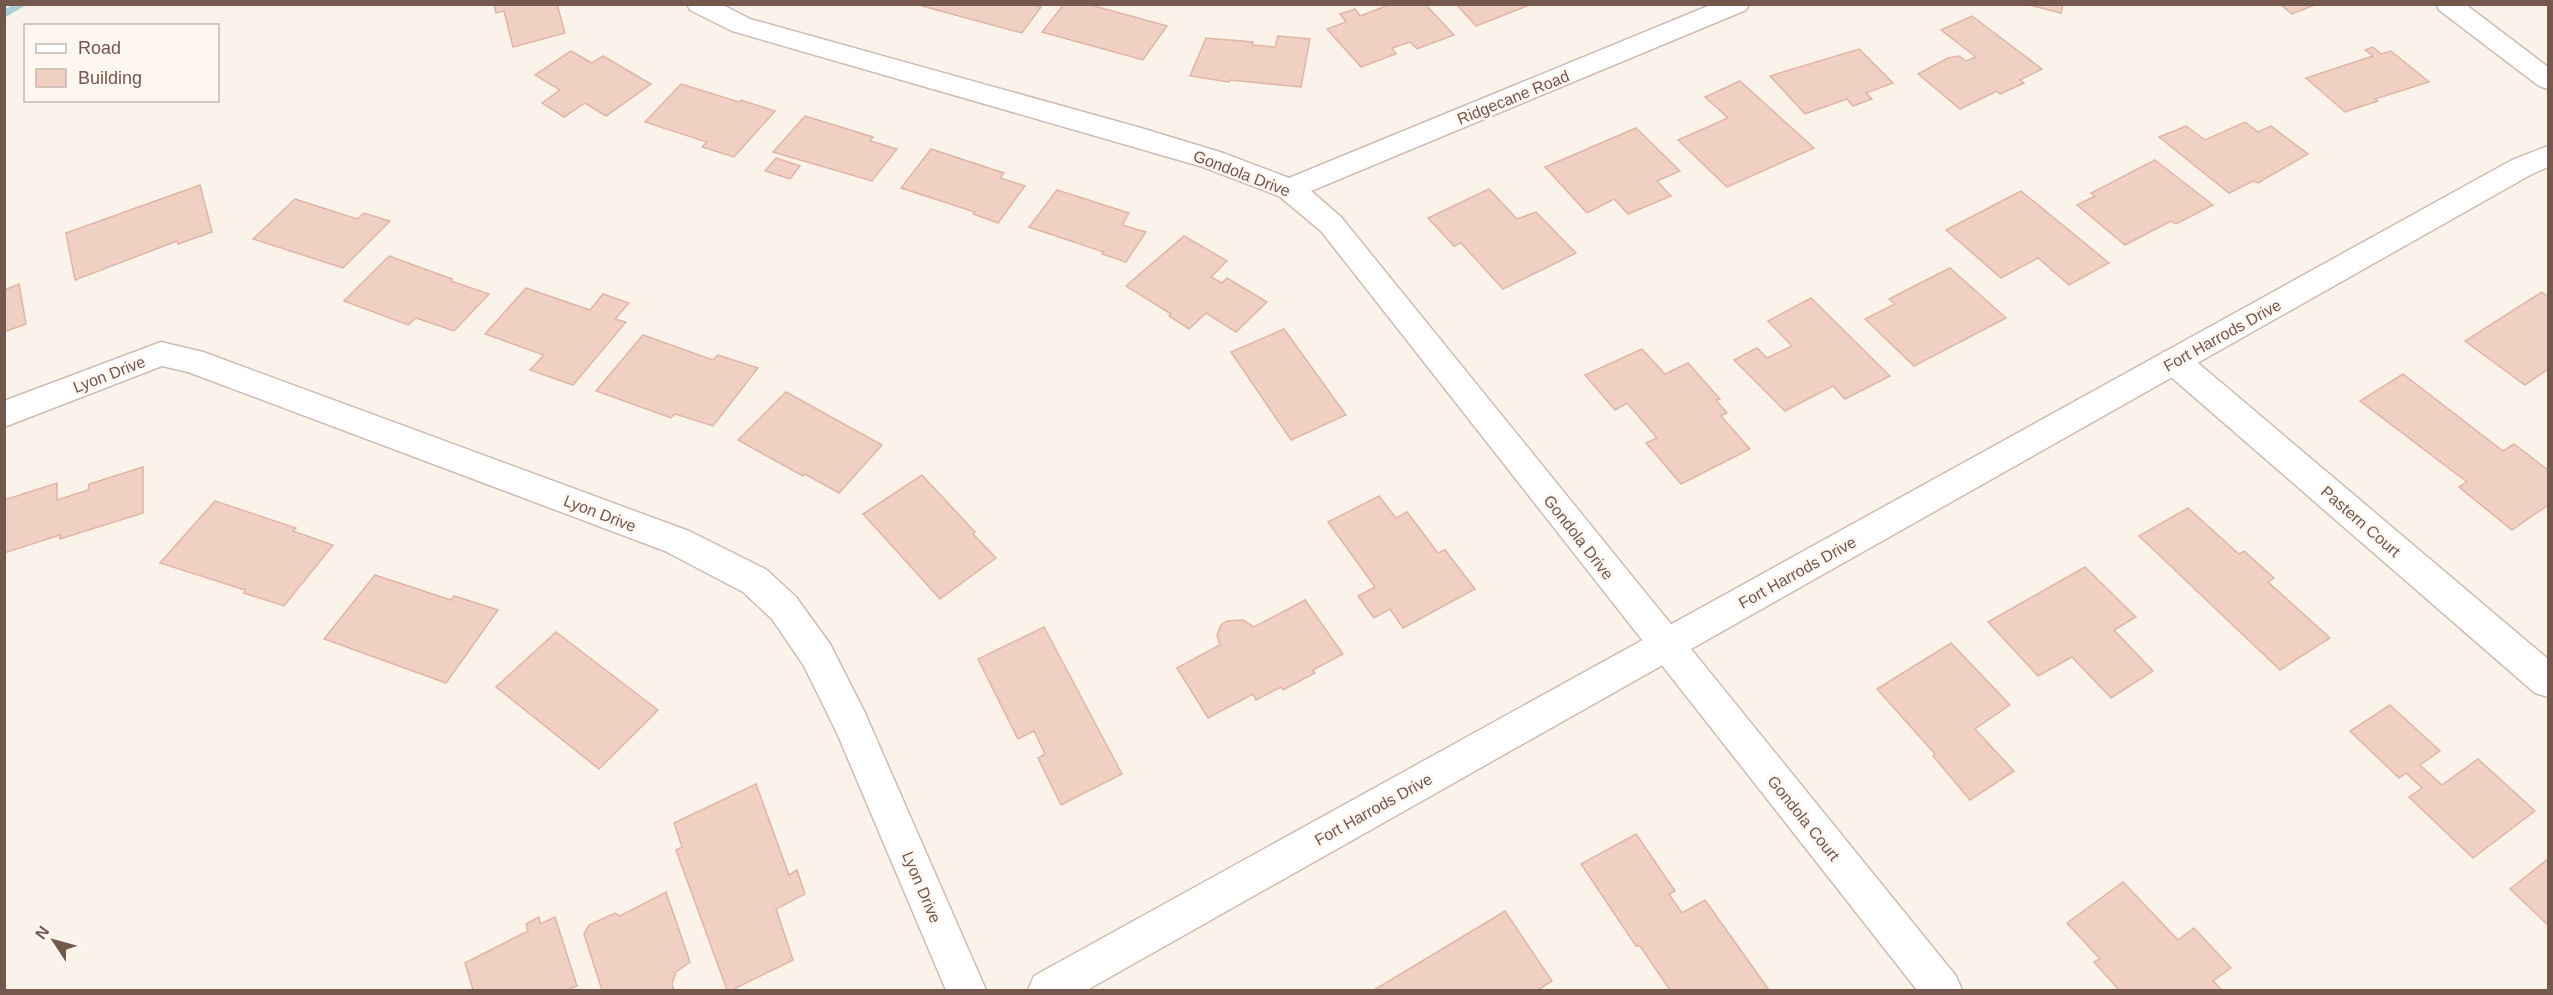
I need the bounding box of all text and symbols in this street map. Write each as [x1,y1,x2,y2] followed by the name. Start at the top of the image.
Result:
[24,24,219,102] legend
[78,38,121,58] text: Road
[1455,67,1572,128] street label: Ridgecane Road
[78,68,142,88] text: Building
[1191,147,1293,200] street label: Gondola Drive
[2161,296,2284,375] street label: Fort Harrods Drive
[71,353,148,396] street label: Lyon Drive
[2318,483,2404,561] street label: Pastern Court
[561,492,638,535] street label: Lyon Drive
[1540,492,1617,583] street label: Gondola Drive
[1736,533,1859,612] street label: Fort Harrods Drive
[1312,770,1435,849] street label: Fort Harrods Drive
[1764,773,1843,865] street label: Gondola Court
[899,849,944,926] street label: Lyon Drive
[24,911,84,971] north arrow
[32,923,53,942] text: N

